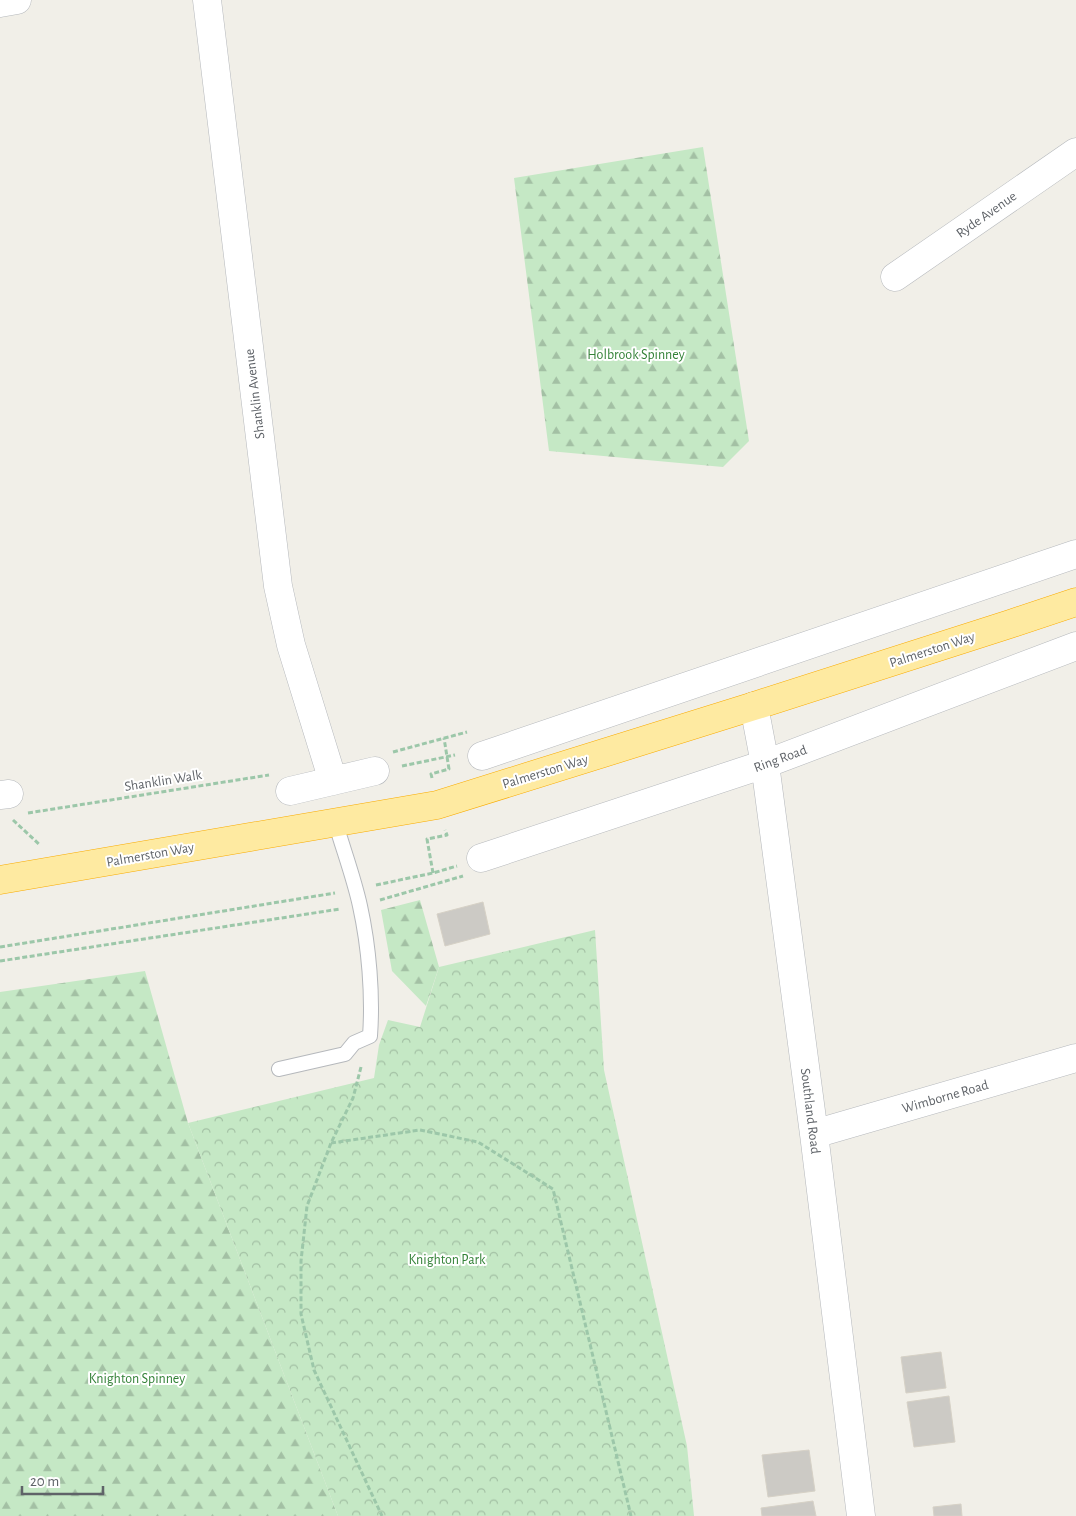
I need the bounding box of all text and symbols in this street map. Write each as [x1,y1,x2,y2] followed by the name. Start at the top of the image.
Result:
[954,189,1019,241] street label: Ryde Avenue
[243,348,267,440] street label: Shanklin Avenue
[587,348,685,362] park label: Holbrook Spinney
[888,630,977,670] street label: Palmerston Way
[752,743,809,775] street label: Ring Road
[501,752,590,792] street label: Palmerston Way
[123,768,203,794] street label: Shanklin Walk
[105,840,195,870] street label: Palmerston Way
[798,1067,822,1155] street label: Southland Road
[900,1078,990,1116] street label: Wimborne Road
[409,1253,486,1267] park label: Knighton Park
[89,1372,185,1386] park label: Knighton Spinney
[22,1464,104,1496] scale bar
[30,1474,59,1489] text: 20 m

